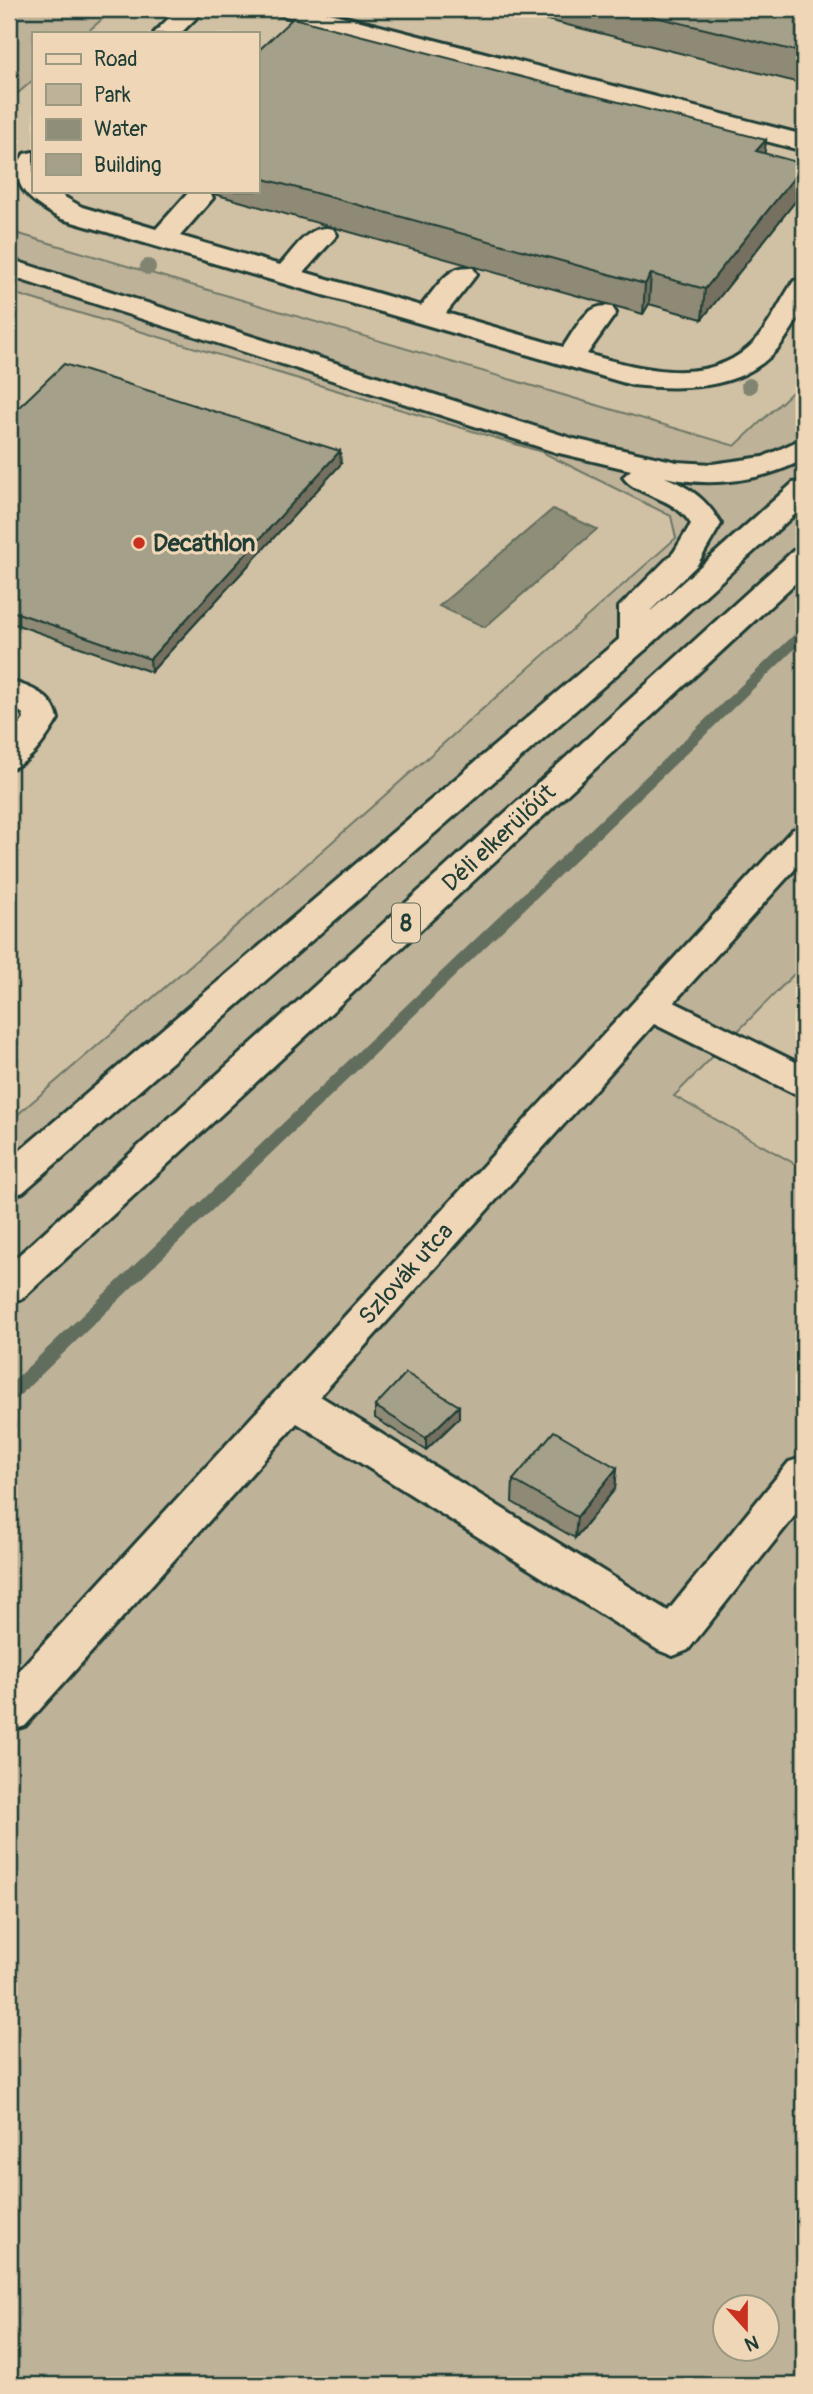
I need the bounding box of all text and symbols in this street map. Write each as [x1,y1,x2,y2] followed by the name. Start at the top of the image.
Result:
[32,32,259,192] legend
[94,46,138,73] text: Road
[94,82,131,109] text: Park
[94,116,148,143] text: Water
[94,152,161,179] text: Building
[153,529,255,558] place label: Decathlon
[131,535,147,551] marker: Decathlon
[436,778,562,898] street label: Déli elkerülőút
[392,904,420,942] road number: 8
[353,1217,459,1331] street label: Szlovák utca
[712,2292,782,2362] north arrow
[741,2329,762,2356] text: N

